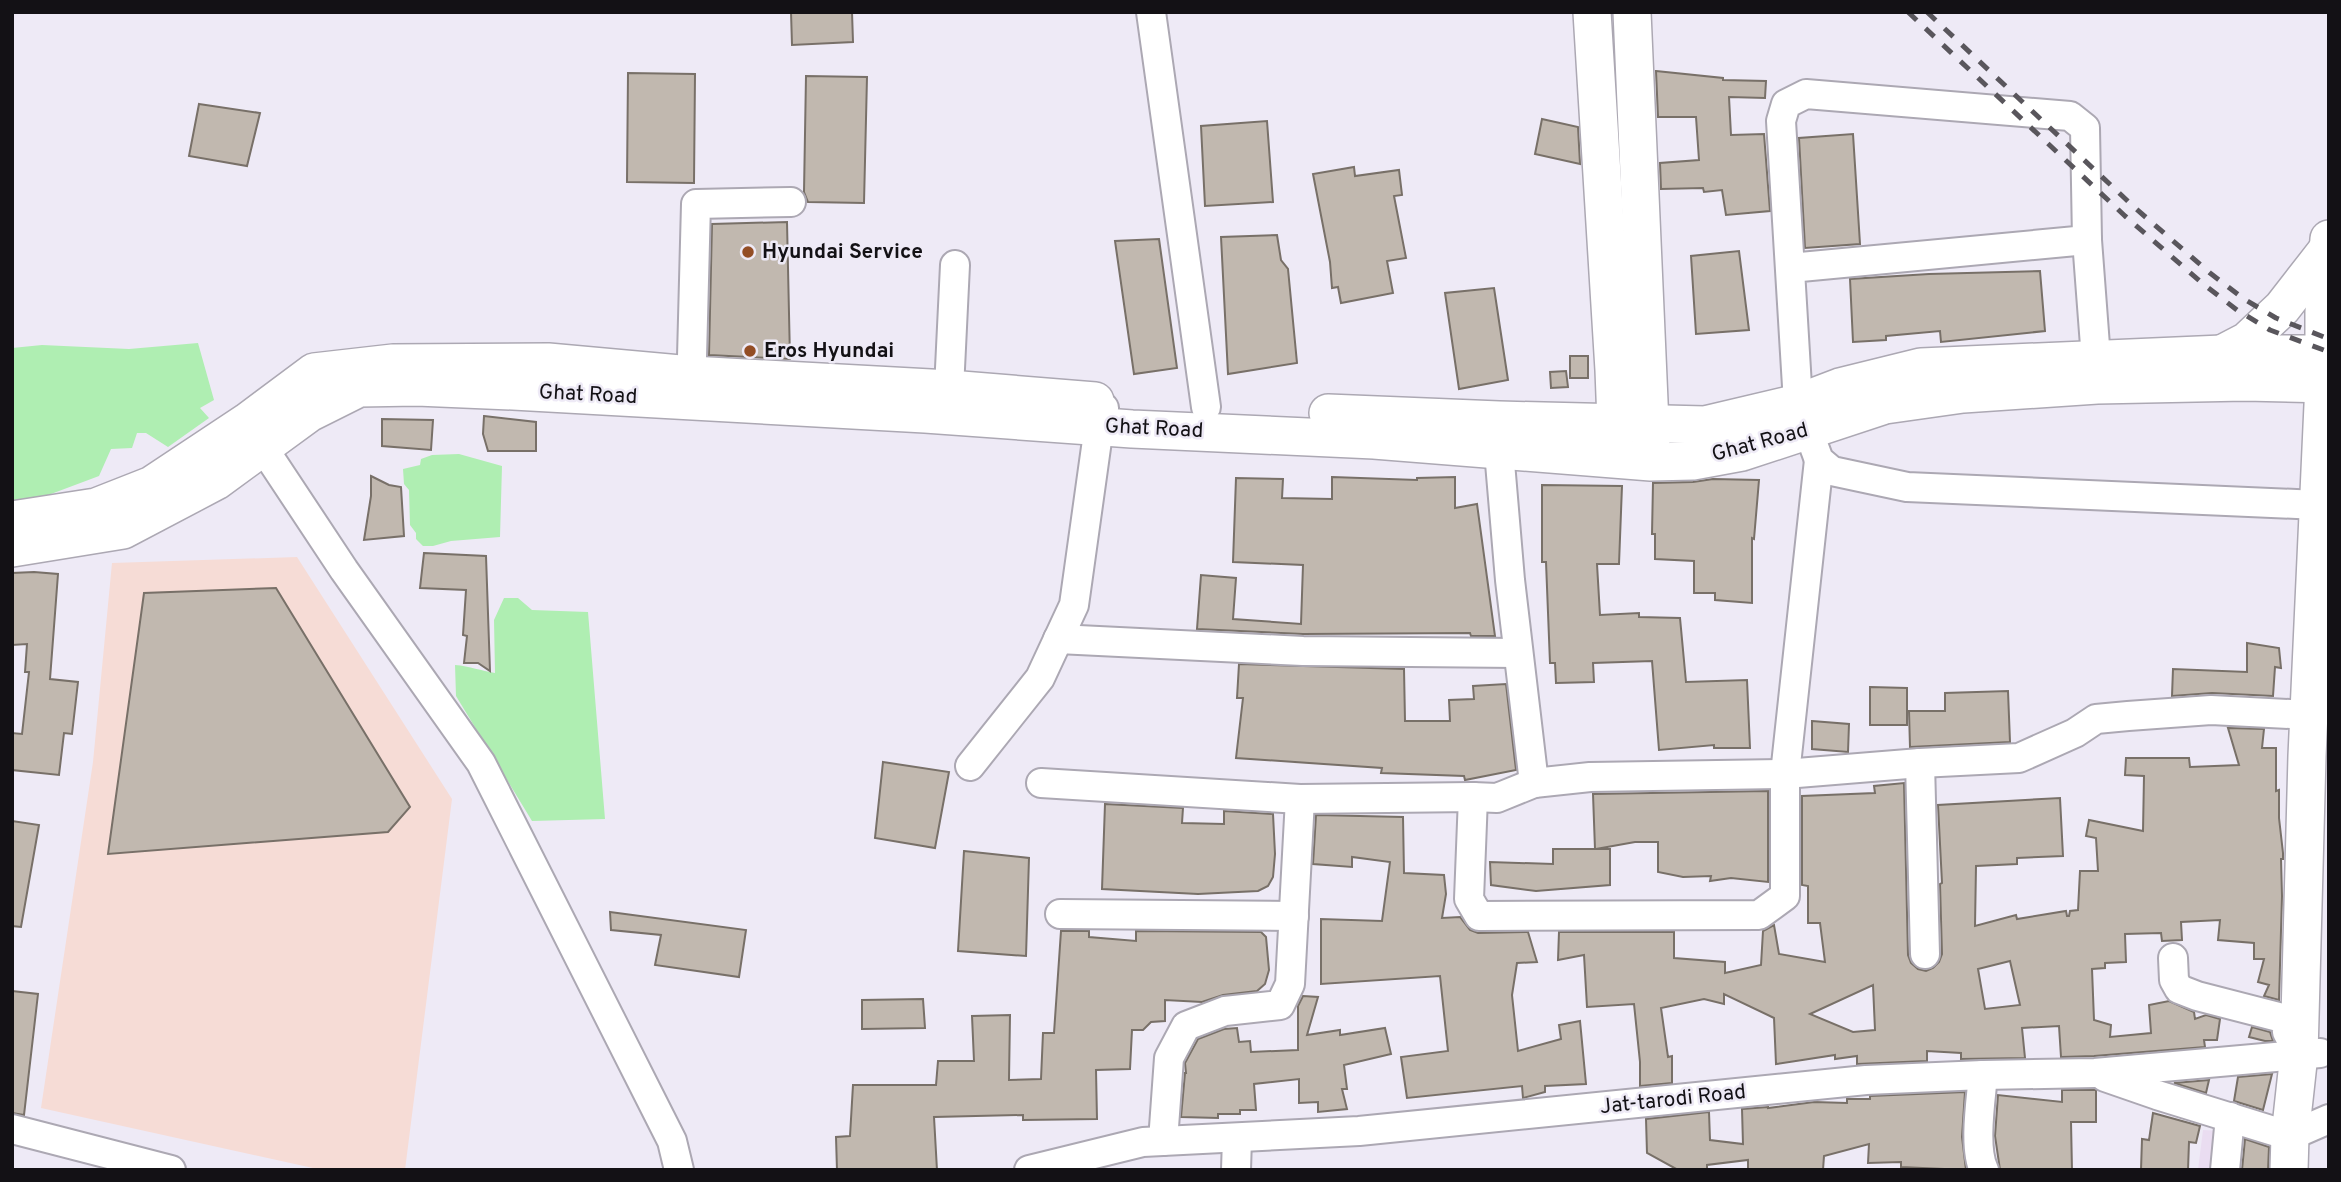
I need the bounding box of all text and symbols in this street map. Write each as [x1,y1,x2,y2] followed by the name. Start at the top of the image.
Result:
[762,239,923,266] place label: Hyundai Service
[740,244,756,260] marker: Hyundai Service
[764,338,894,365] place label: Eros Hyundai
[742,343,758,359] marker: Eros Hyundai
[538,379,638,411] street label: Ghat Road
[1104,413,1204,445] street label: Ghat Road
[1709,417,1811,469] street label: Ghat Road
[1599,1079,1747,1121] street label: Jat-tarodi Road

